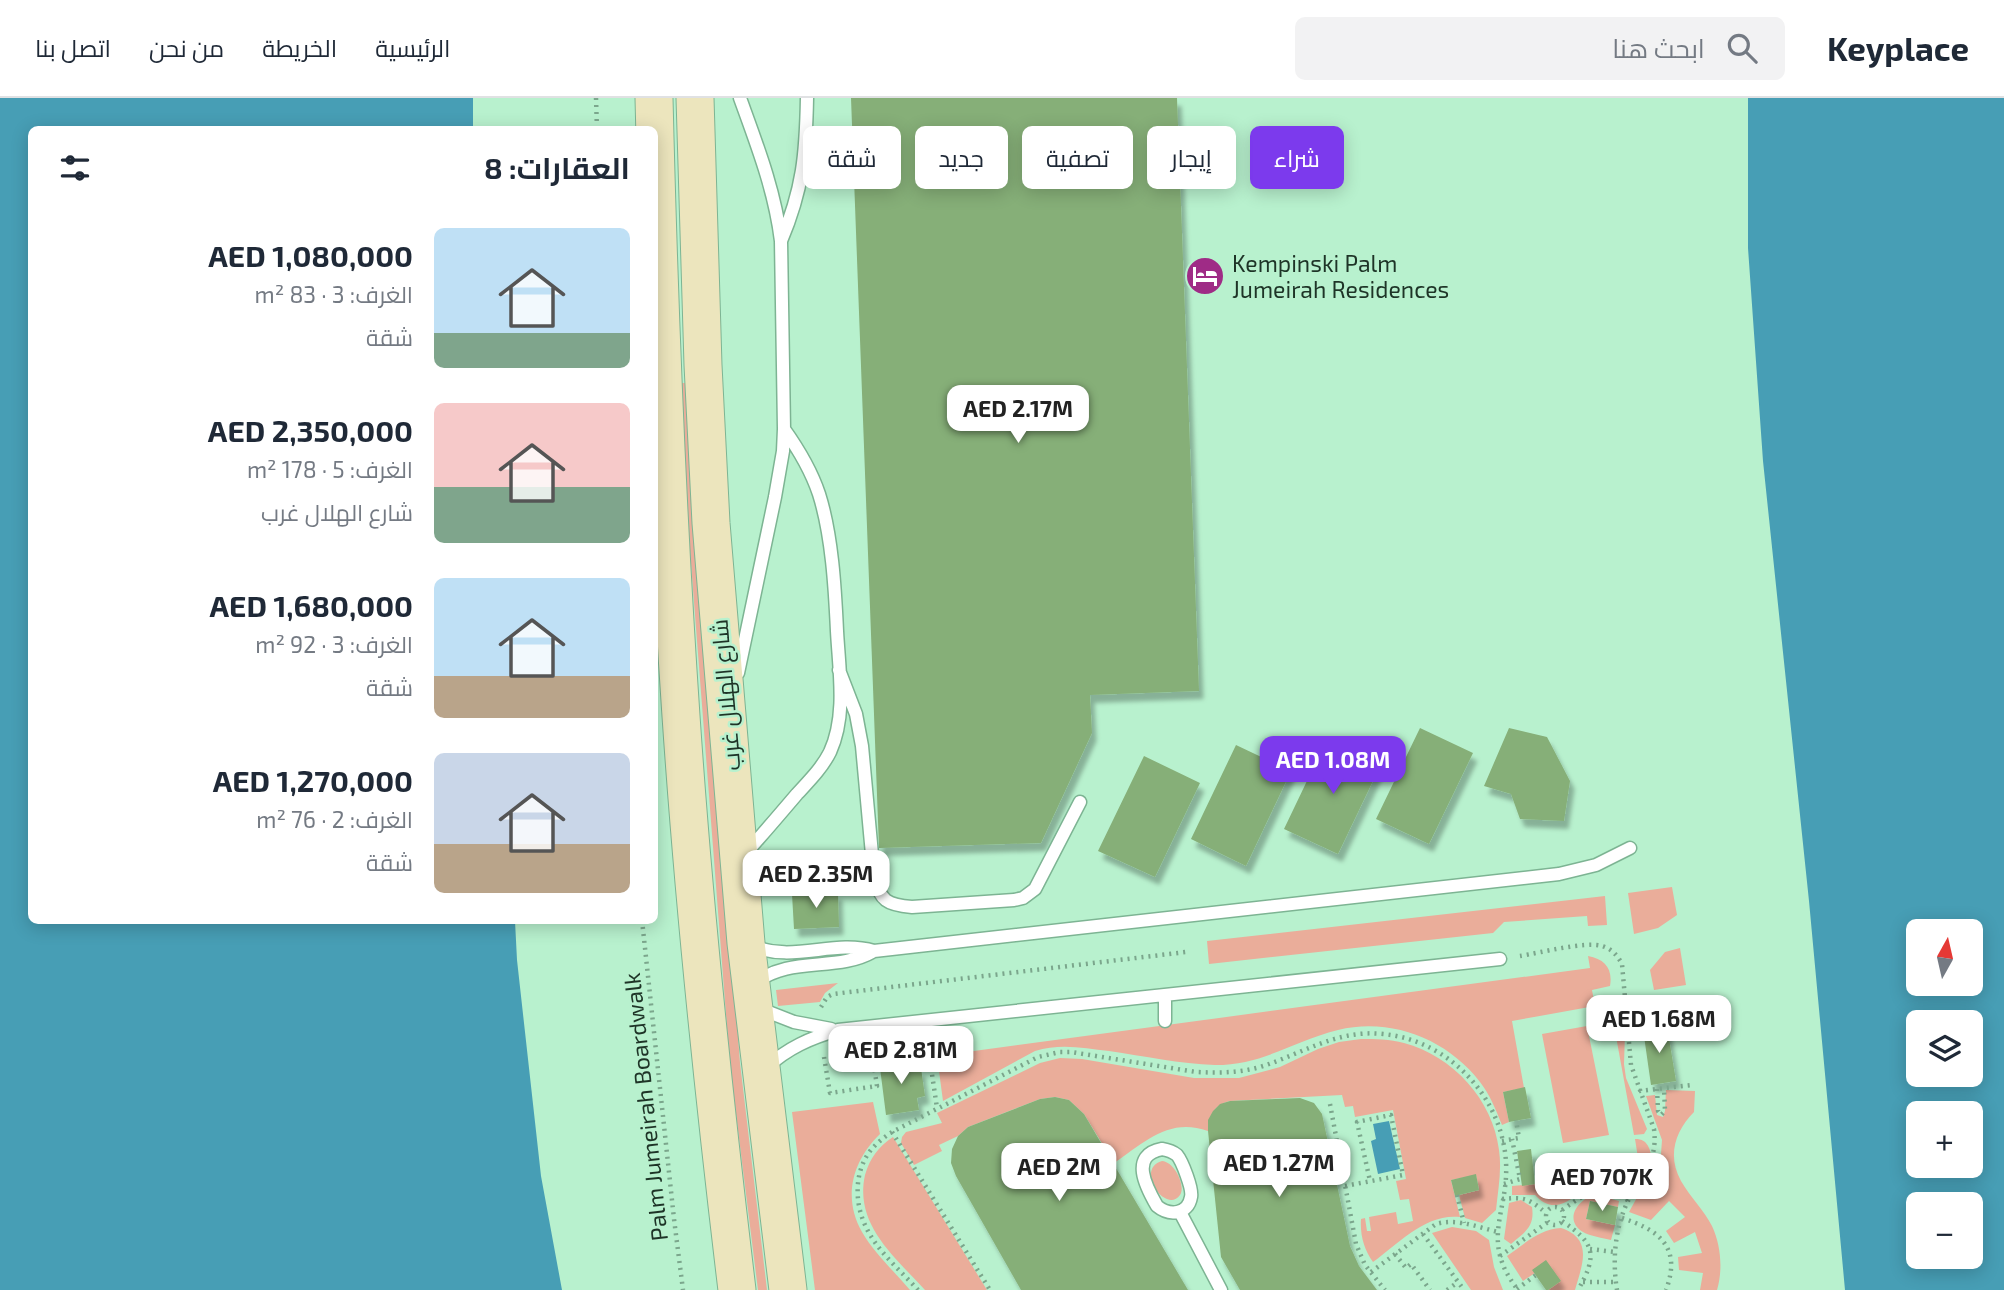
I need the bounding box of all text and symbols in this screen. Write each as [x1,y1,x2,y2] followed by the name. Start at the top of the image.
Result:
[1295,17,1785,80] search box
[1827,28,1969,68] text: Keyplace
[1723,29,1761,67] icon: search
[1612,32,1705,63] text: ابحث هنا
[35,33,111,62] text: اتصل بنا
[149,33,224,62] text: من نحن
[262,33,337,62] text: الخريطة
[375,33,450,62] text: الرئيسية
[803,126,901,189] chip: شقة
[915,126,1008,189] chip: جديد
[1022,126,1133,189] chip: تصفية
[1147,126,1236,189] chip: إيجار
[1250,126,1344,189] chip: شراء
[56,149,94,187] icon: filters
[484,149,630,185] text: العقارات: 8
[208,237,413,273] text: AED 1,080,000
[1232,249,1449,303] place label: Kempinski Palm Jumeirah Residences
[1184,255,1226,297] hotel icon: Kempinski Palm Jumeirah Residences
[490,256,574,340] icon: home
[255,280,413,308] text: الغرف: 3 · 83 m²
[366,323,413,351] text: شقة
[938,386,1098,445] pin: AED 2.17M
[963,394,1073,422] text: AED 2.17M
[208,412,413,448] text: AED 2,350,000
[490,431,574,515] icon: home
[247,455,413,483] text: الغرف: 5 · 178 m²
[261,498,413,526] text: شارع الهلال غرب
[210,587,413,623] text: AED 1,680,000
[490,606,574,690] icon: home
[704,618,749,772] street label: شارع الهلال غرب
[255,630,413,658] text: الغرف: 3 · 92 m²
[366,673,413,701] text: شقة
[1253,736,1413,796] pin: AED 1.08M
[1276,745,1390,773] text: AED 1.08M
[213,762,413,798] text: AED 1,270,000
[490,781,574,865] icon: home
[256,805,413,833] text: الغرف: 2 · 76 m²
[366,848,413,876] text: شقة
[736,850,896,910] pin: AED 2.35M
[759,859,873,887] text: AED 2.35M
[1906,919,1983,996] north arrow
[1906,919,1983,1269] map controls
[617,971,673,1242] street label: Palm Jumeirah Boardwalk
[1579,996,1739,1055] pin: AED 1.68M
[1602,1004,1716,1032] text: AED 1.68M
[1906,1010,1983,1087] button: layers
[821,1026,981,1086] pin: AED 2.81M
[844,1035,958,1063] text: AED 2.81M
[1906,1101,1983,1178] button: +
[1199,1140,1359,1199] pin: AED 1.27M
[1002,1144,1116,1203] pin: AED 2M
[1223,1148,1335,1176] text: AED 1.27M
[1017,1152,1101,1180] text: AED 2M
[1530,1154,1674,1213] pin: AED 707K
[1551,1162,1653,1190] text: AED 707K
[1906,1192,1983,1269] button: −

